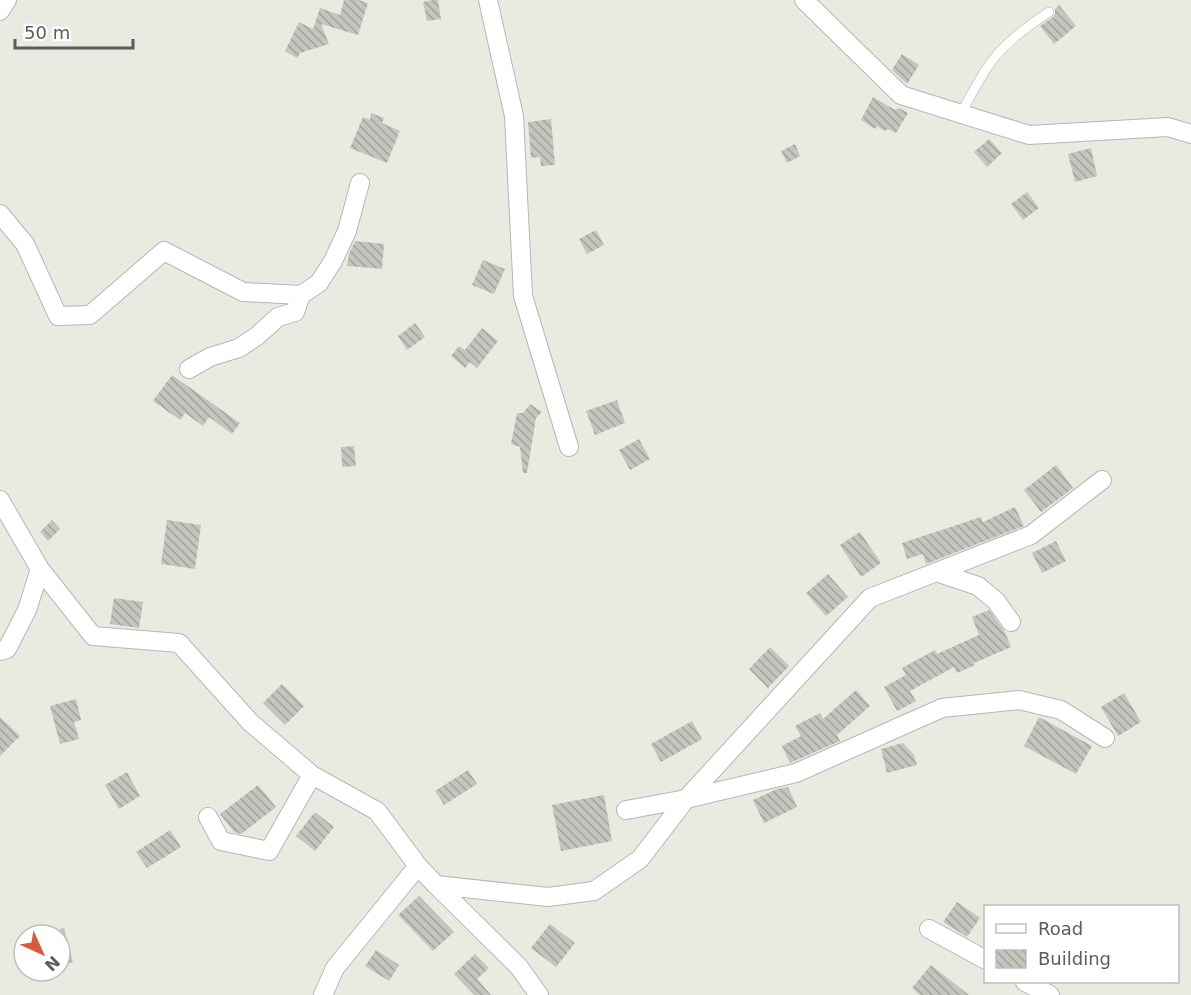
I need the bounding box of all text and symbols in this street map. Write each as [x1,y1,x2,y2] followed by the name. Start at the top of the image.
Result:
[15,12,134,50] scale bar
[24,22,70,43] text: 50 m
[984,905,1179,983] legend
[1038,918,1083,939] text: Road
[12,923,72,983] north arrow
[1038,948,1111,969] text: Building
[41,952,64,975] text: N

